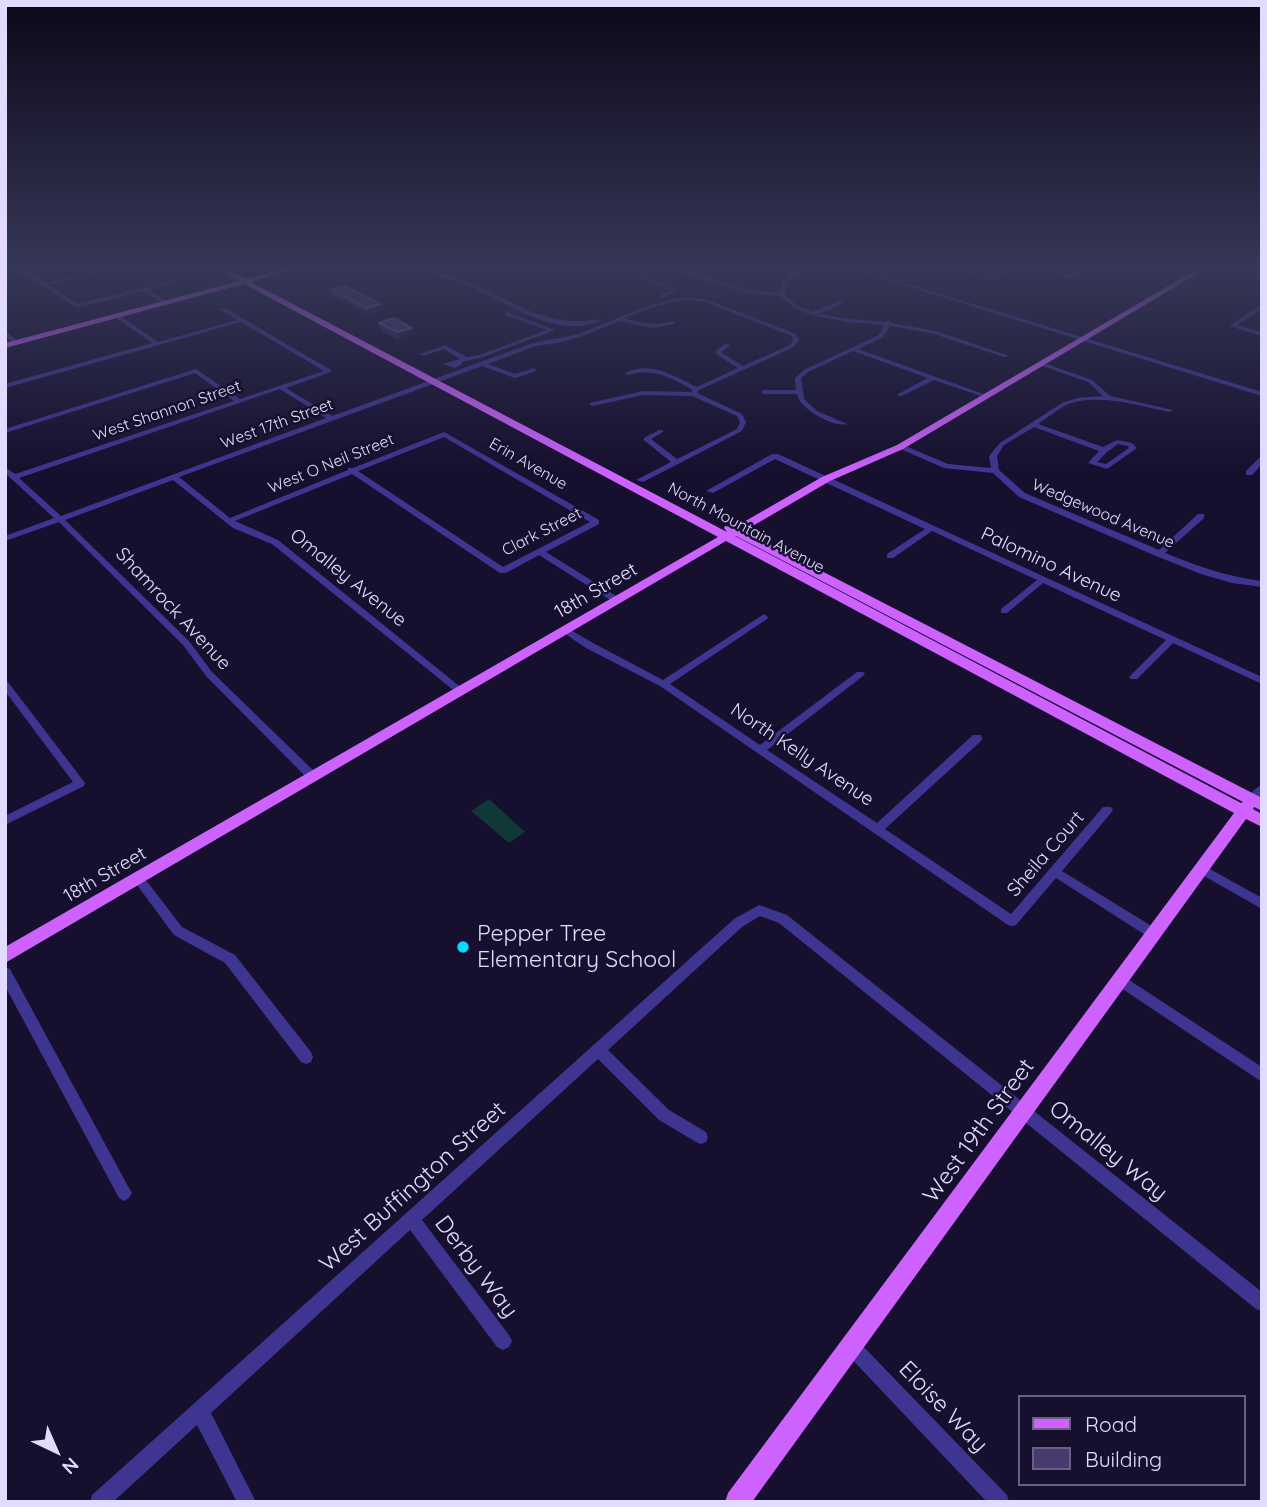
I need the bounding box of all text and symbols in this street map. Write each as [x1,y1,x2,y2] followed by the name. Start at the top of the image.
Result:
[91,377,243,445] street label: West Shannon Street
[218,395,336,453] street label: West 17th Street
[265,430,397,498] street label: West O Neil Street
[486,434,570,494] street label: Erin Avenue
[1029,475,1177,553] street label: Wedgewood Avenue
[664,479,828,577] street label: North Mountain Avenue
[499,504,585,560] street label: Clark Street
[977,522,1125,608] street label: Palomino Avenue
[285,524,411,632] street label: Omalley Avenue
[110,543,236,675] street label: Shamrock Avenue
[551,558,641,624] street label: 18th Street
[726,699,878,811] street label: North Kelly Avenue
[1003,807,1089,901] street label: Sheila Court
[60,842,150,908] street label: 18th Street
[477,920,676,974] place label: Pepper Tree Elementary School
[455,939,471,955] marker: Pepper Tree Elementary School
[918,1054,1040,1208] street label: West 19th Street
[1043,1095,1173,1207] street label: Omalley Way
[314,1096,512,1278] street label: West Buffington Street
[429,1210,523,1324] street label: Derby Way
[893,1356,993,1458] street label: Eloise Way
[1018,1395,1246,1486] legend
[1085,1411,1137,1437] text: Road
[21,1416,91,1486] north arrow
[1085,1446,1162,1472] text: Building
[57,1453,84,1480] text: N

